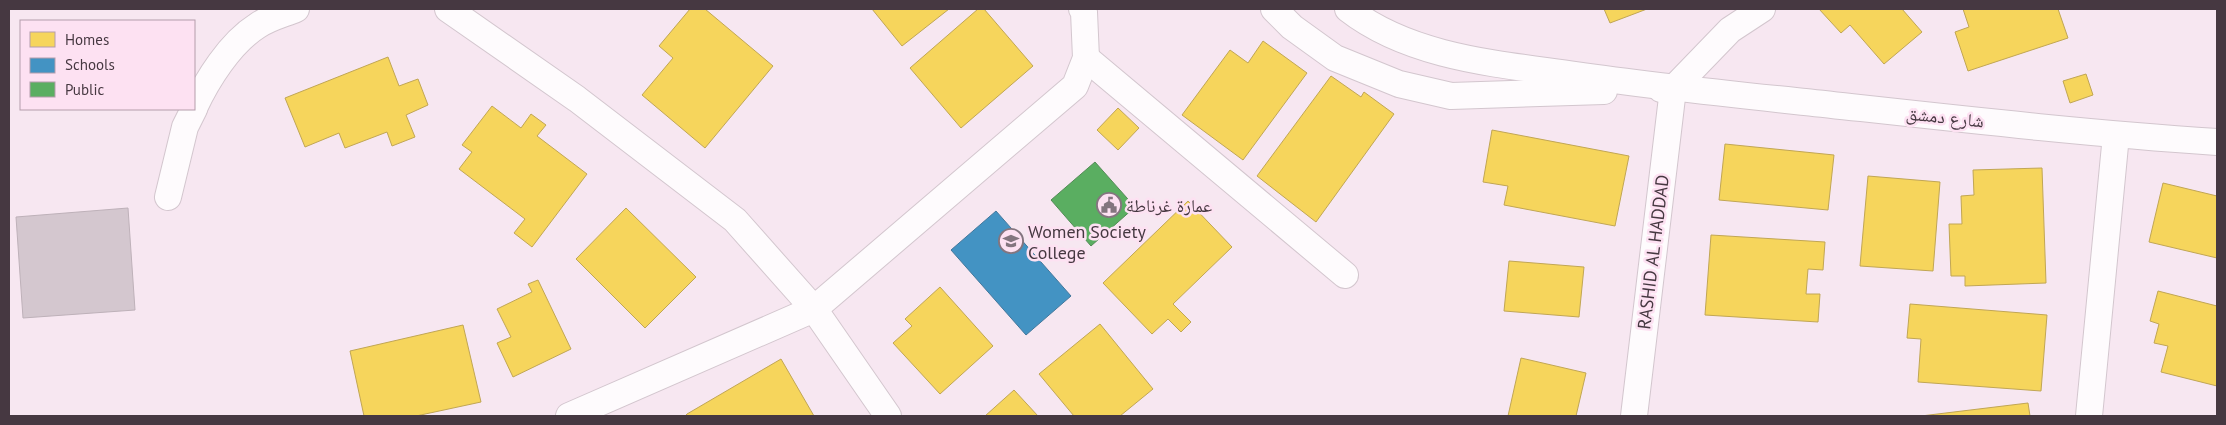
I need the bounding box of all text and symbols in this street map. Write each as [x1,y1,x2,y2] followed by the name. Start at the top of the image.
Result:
[20,20,195,110] legend
[65,30,109,49] text: Homes
[65,55,115,74] text: Schools
[65,80,104,99] text: Public
[1905,101,1985,133] street label: شارع دمشق
[1632,173,1674,331] street label: RASHID AL HADDAD
[1096,192,1122,218] public building icon: عمارة غرناطة
[1126,194,1212,217] place label: عمارة غرناطة
[1028,220,1147,264] place label: Women Society College
[998,228,1024,254] school or university icon: Women Society College

